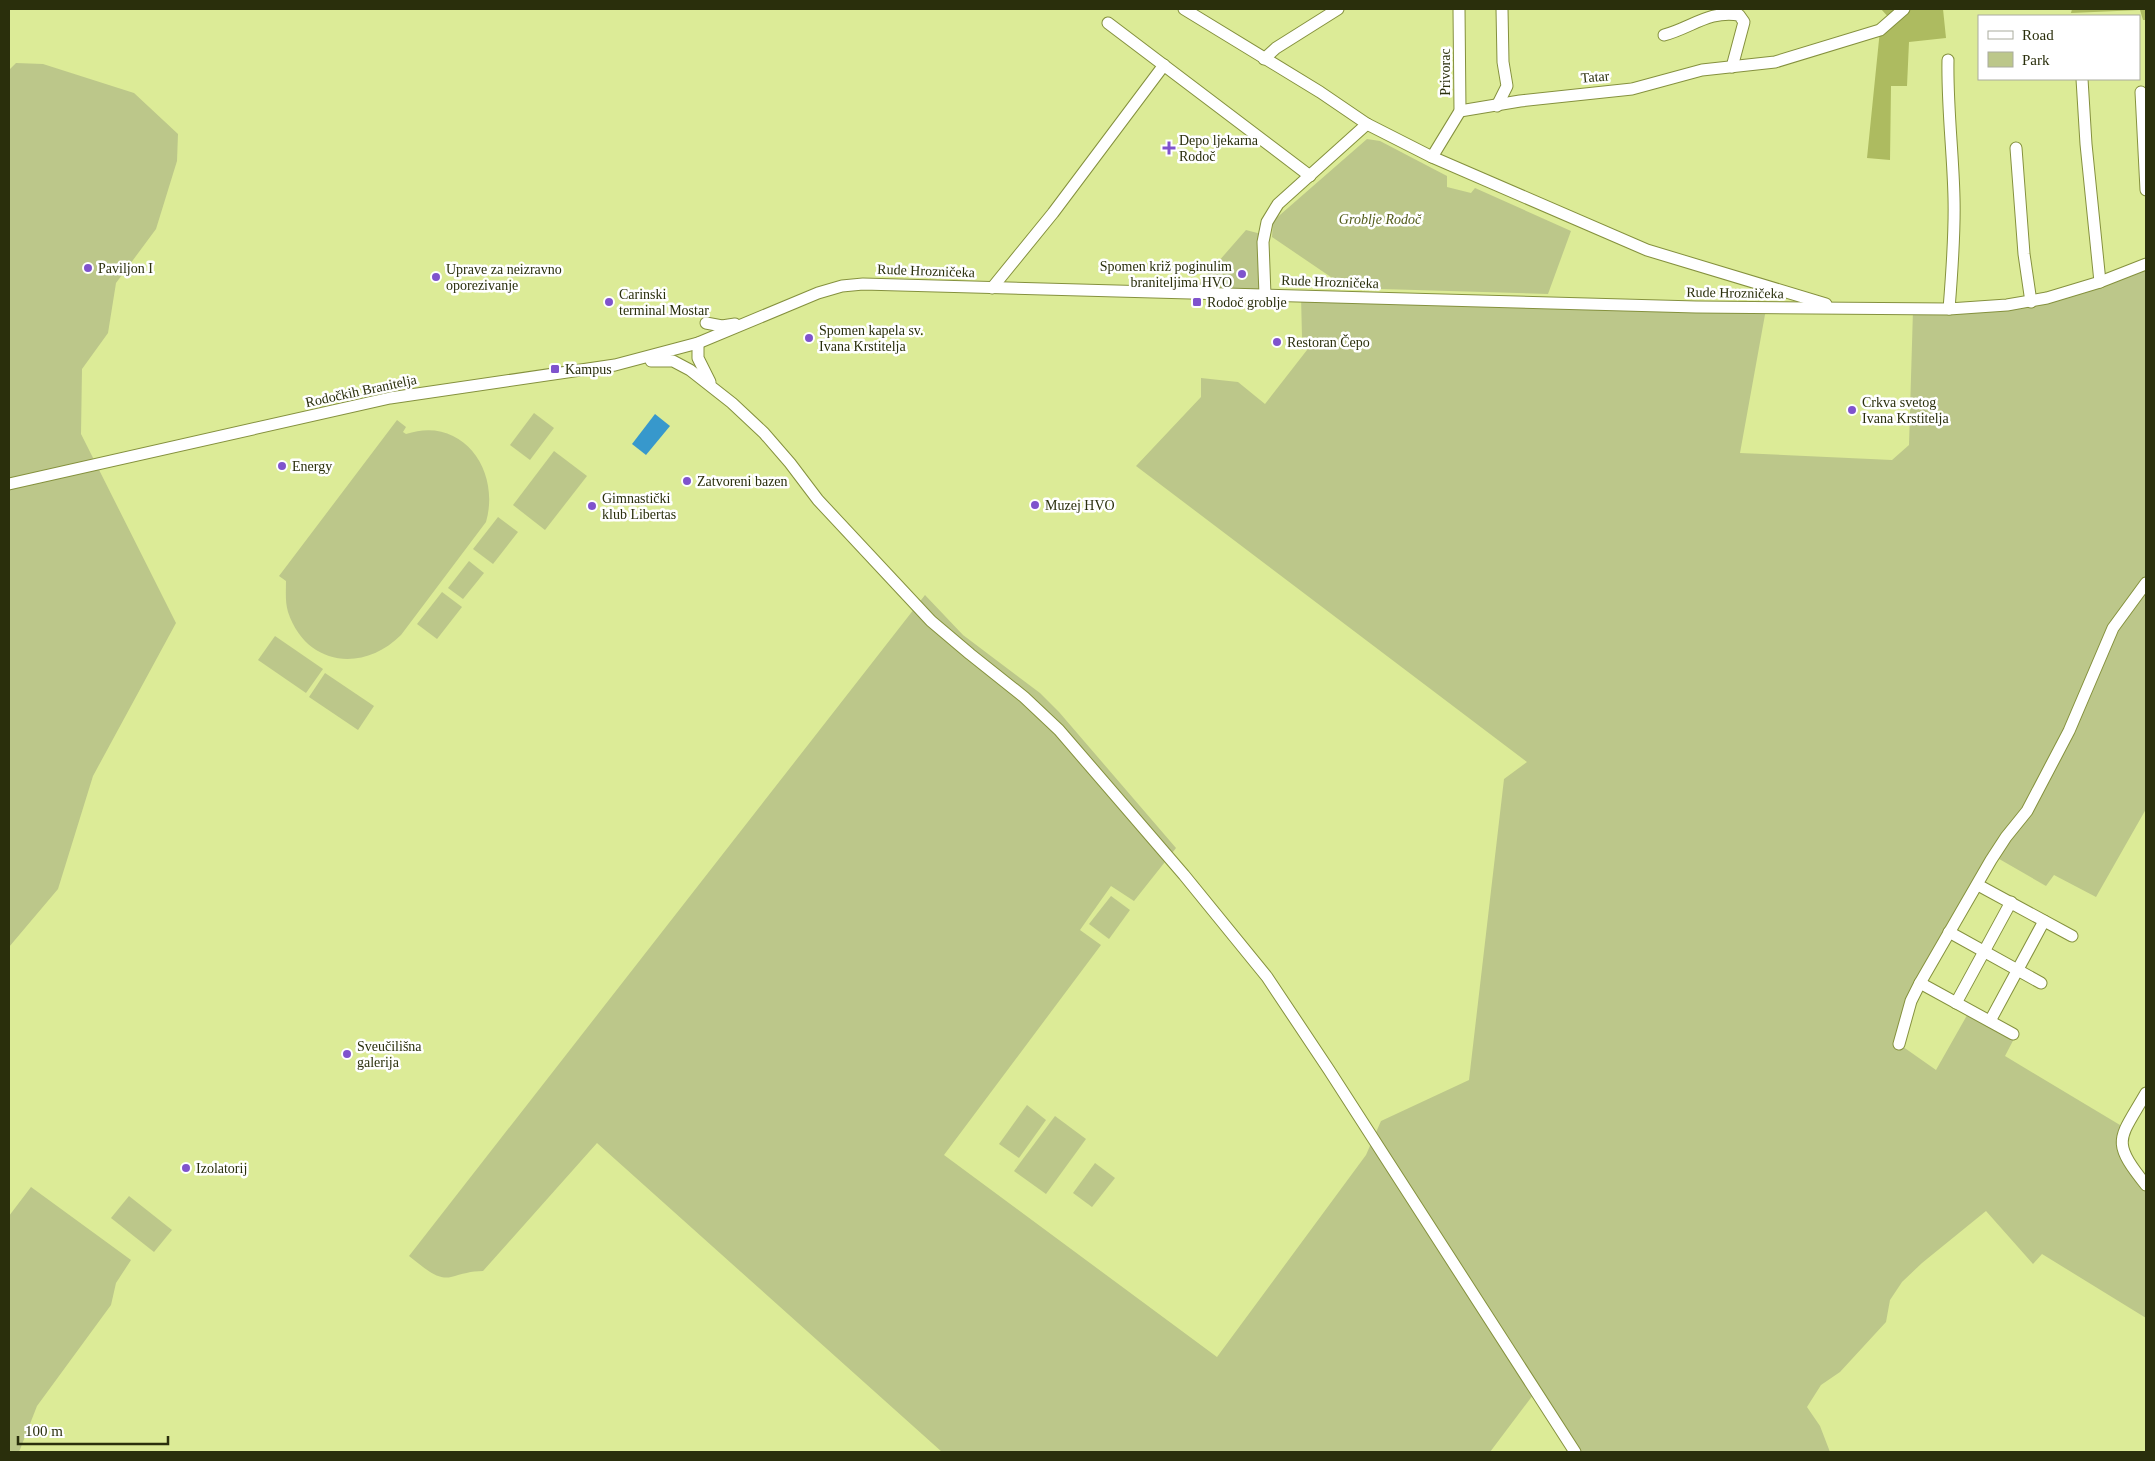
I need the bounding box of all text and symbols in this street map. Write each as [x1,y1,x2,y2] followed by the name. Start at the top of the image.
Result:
[1978,15,2140,80] legend
[2022,27,2054,43] text: Road
[1438,48,1453,96] street label: Privorac
[2022,52,2050,68] text: Park
[1580,68,1610,86] street label: Tatar
[1179,133,1259,164] place label: Depo ljekarna Rodoč
[1163,142,1175,154] marker: Depo ljekarna Rodoč
[1339,212,1422,227] park label: Groblje Rodoč
[1100,259,1232,290] place label: Spomen križ poginulim braniteljima HVO
[98,261,153,276] place label: Paviljon I
[82,262,94,274] marker: Paviljon I
[446,262,562,293] place label: Uprave za neizravno oporezivanje
[877,262,976,280] street label: Rude Hrozničeka
[1236,268,1248,280] marker: Spomen križ poginulim braniteljima HVO
[430,271,442,283] marker: Uprave za neizravno oporezivanje
[1281,273,1380,291] street label: Rude Hrozničeka
[1686,285,1785,301] street label: Rude Hrozničeka
[619,287,709,318] place label: Carinski terminal Mostar
[1207,295,1287,310] place label: Rodoč groblje
[603,296,615,308] marker: Carinski terminal Mostar
[1191,296,1203,308] marker: Rodoč groblje
[819,323,923,354] place label: Spomen kapela sv. Ivana Krstitelja
[803,332,815,344] marker: Spomen kapela sv. Ivana Krstitelja
[1287,334,1370,350] place label: Restoran Čepo
[1271,336,1283,348] marker: Restoran Čepo
[565,362,612,377] place label: Kampus
[549,363,561,375] marker: Kampus
[304,372,419,410] street label: Rodočkih Branitelja
[1862,395,1949,426] place label: Crkva svetog Ivana Krstitelja
[1846,404,1858,416] marker: Crkva svetog Ivana Krstitelja
[292,459,332,474] place label: Energy
[276,460,288,472] marker: Energy
[697,474,788,489] place label: Zatvoreni bazen
[681,475,693,487] marker: Zatvoreni bazen
[602,491,676,522] place label: Gimnastički klub Libertas
[1045,498,1115,513] place label: Muzej HVO
[1029,499,1041,511] marker: Muzej HVO
[586,500,598,512] marker: Gimnastički klub Libertas
[357,1039,422,1070] place label: Sveučilišna galerija
[341,1048,353,1060] marker: Sveučilišna galerija
[196,1161,247,1176] place label: Izolatorij
[180,1162,192,1174] marker: Izolatorij
[18,1414,168,1446] scale bar
[25,1423,63,1439] text: 100 m

